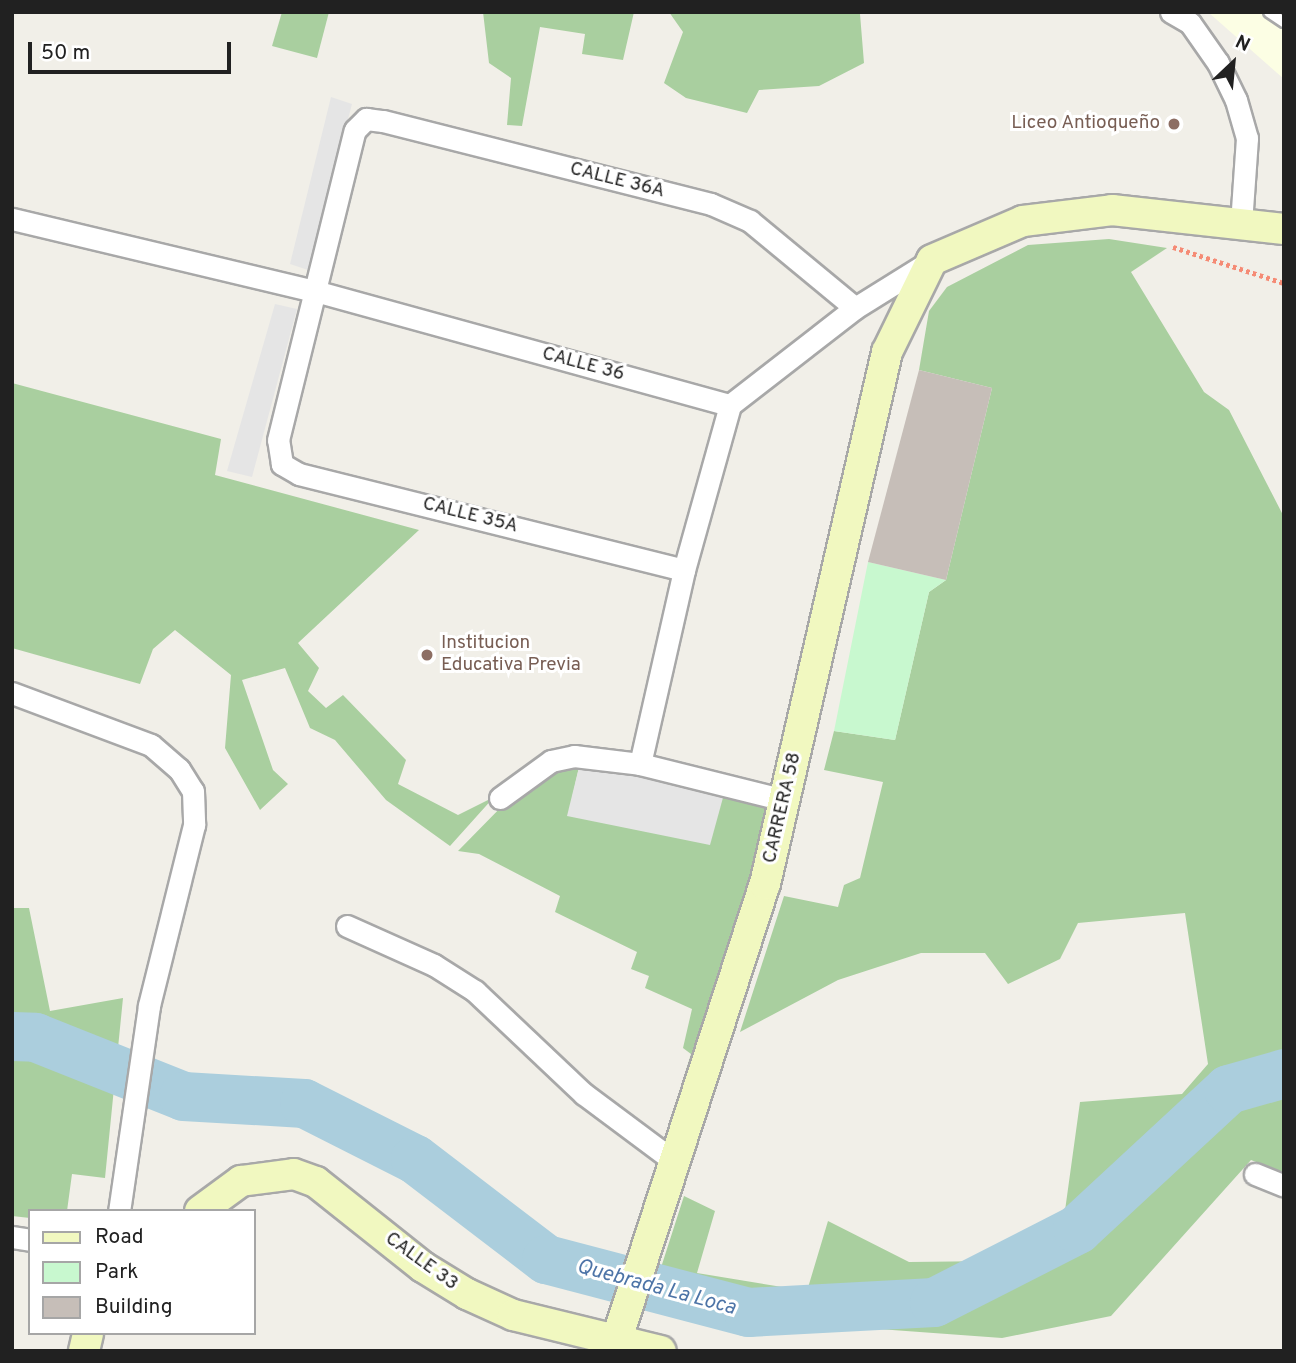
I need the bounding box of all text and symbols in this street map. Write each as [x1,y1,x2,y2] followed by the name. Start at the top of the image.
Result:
[32,28,234,72] scale bar
[1198,28,1268,98] north arrow
[1231,30,1254,58] text: N
[41,40,90,67] text: 50 m
[1010,113,1160,135] place label: Liceo Antioqueño
[1166,116,1182,132] marker: Liceo Antioqueño
[567,158,667,204] street label: CALLE 36A
[539,343,627,387] street label: CALLE 36
[420,493,520,539] street label: CALLE 35A
[441,633,581,677] place label: Institucion Educativa Previa
[419,647,435,663] marker: Institucion Educativa Previa
[759,750,807,866] street label: CARRERA 58
[28,1209,256,1335] legend
[95,1224,144,1251] text: Road
[380,1228,462,1296] street label: CALLE 33
[574,1255,738,1321] water label: Quebrada La Loca
[95,1259,138,1286] text: Park
[95,1294,173,1321] text: Building

